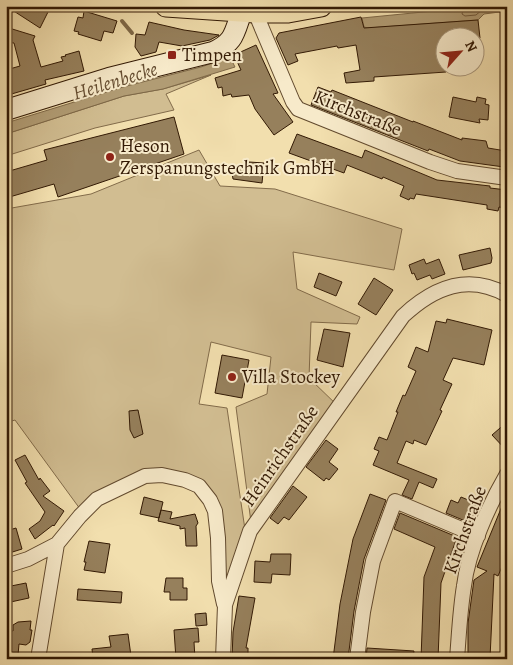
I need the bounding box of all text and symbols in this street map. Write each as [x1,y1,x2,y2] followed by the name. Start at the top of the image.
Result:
[436,28,486,78] north arrow
[460,37,482,55] text: N
[182,42,242,68] place label: Timpen
[166,49,178,61] marker: Timpen
[69,55,161,107] water label: Heilenbecke
[310,84,406,142] street label: Kirchstraße
[120,133,335,181] place label: Heson Zerspanungstechnik GmbH
[104,151,116,163] marker: Heson Zerspanungstechnik GmbH
[241,364,341,390] place label: Villa Stockey
[226,371,238,383] marker: Villa Stockey
[235,400,325,512] street label: Heinrichstraße
[437,482,493,578] street label: Kirchstraße

